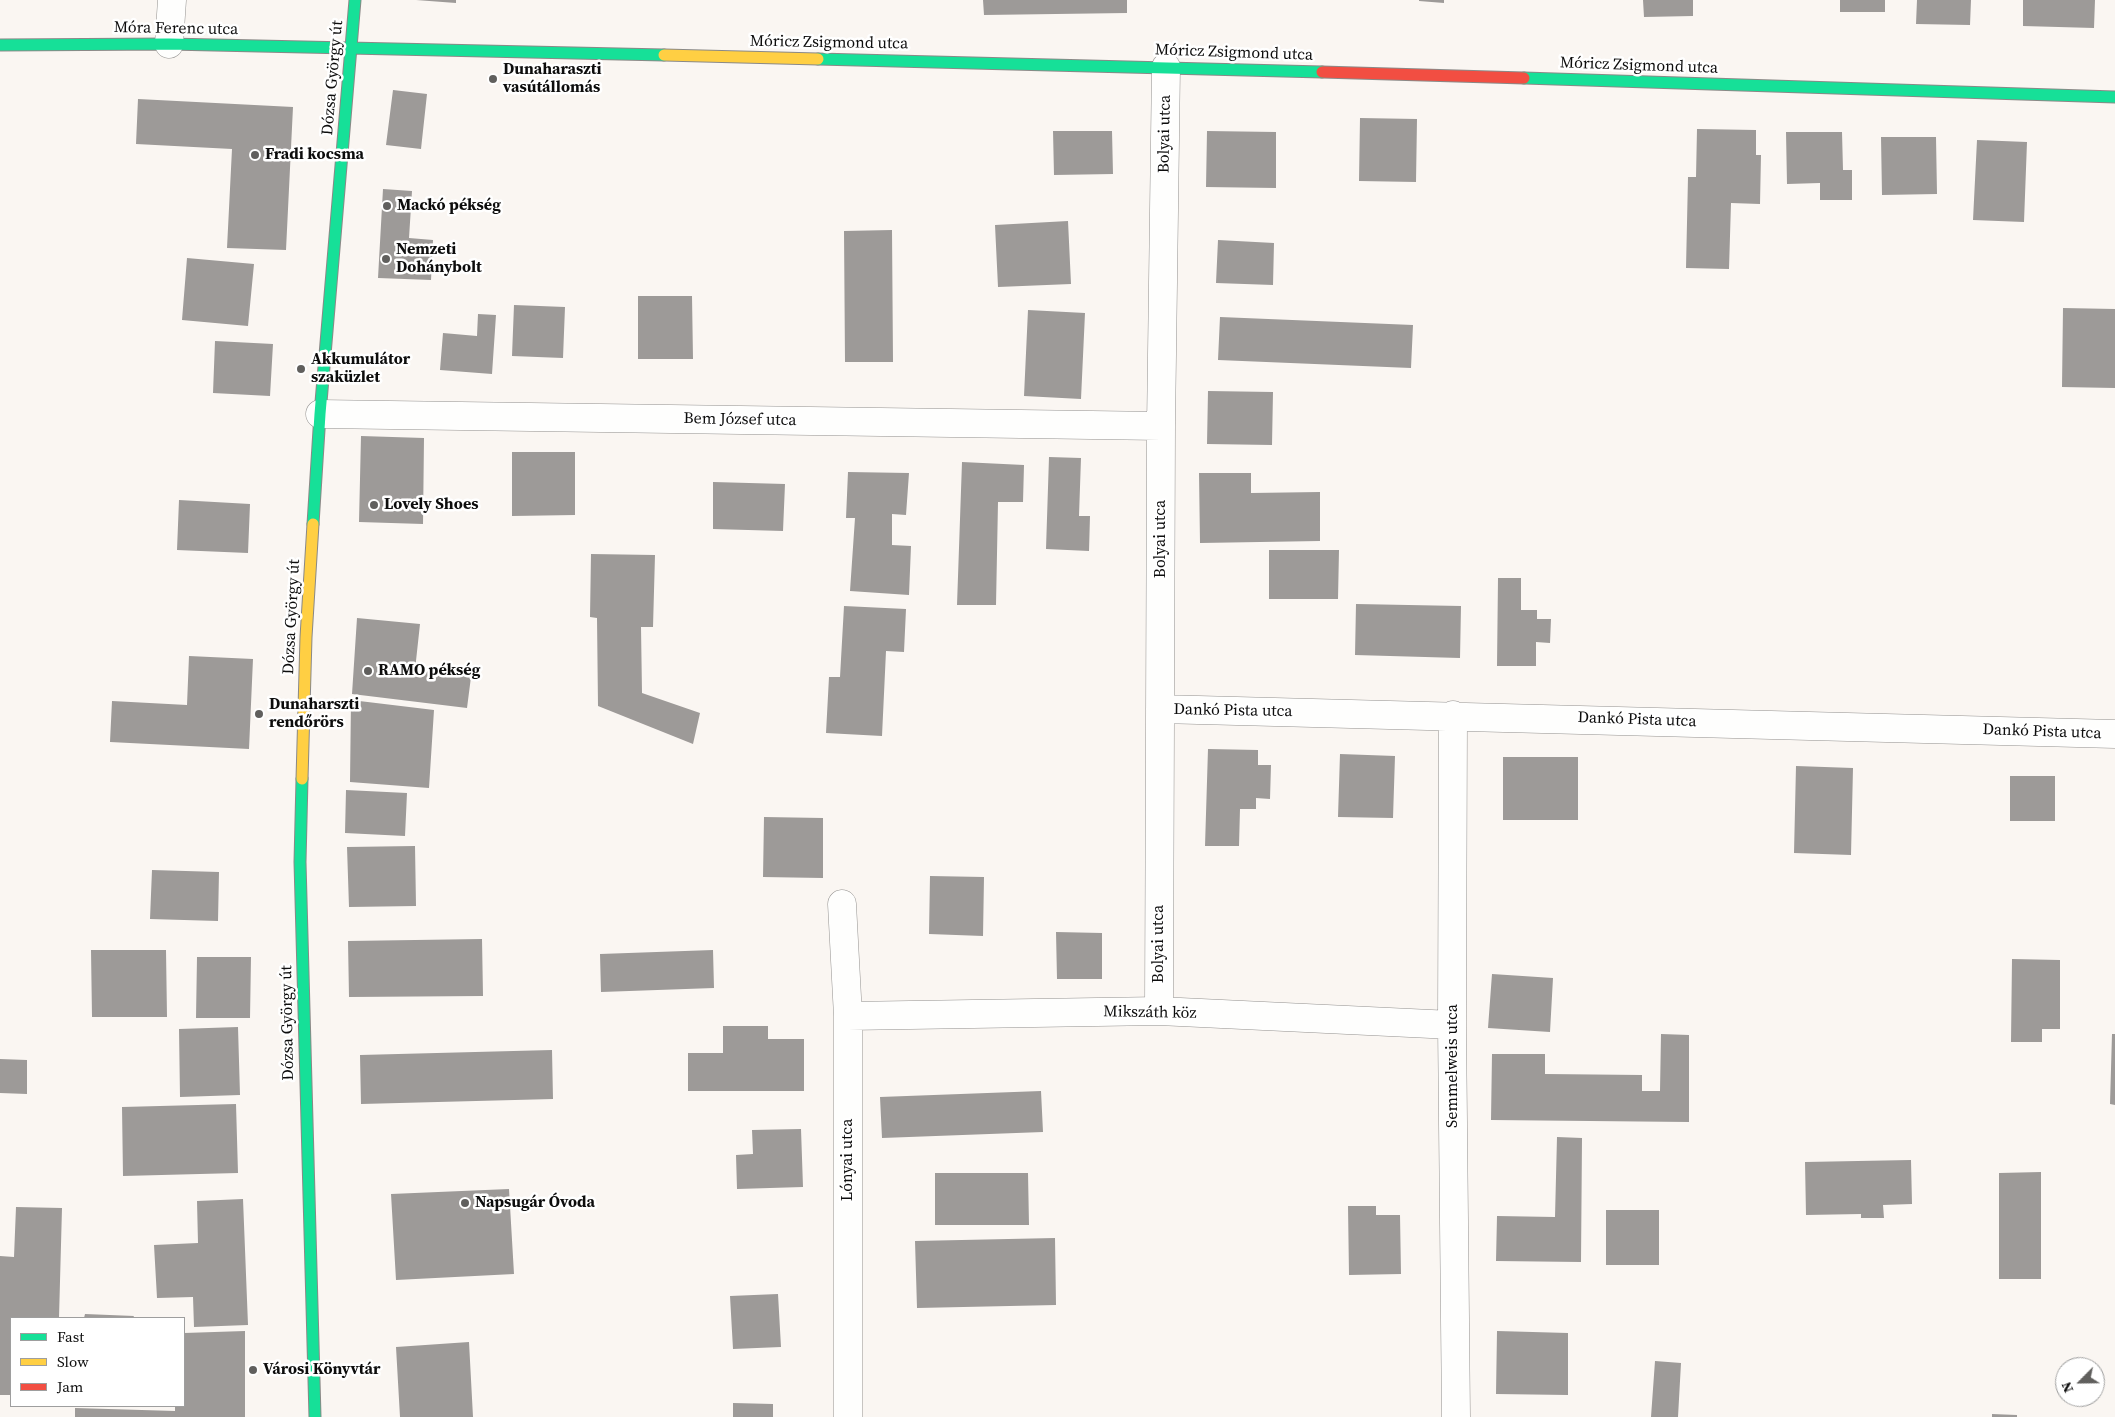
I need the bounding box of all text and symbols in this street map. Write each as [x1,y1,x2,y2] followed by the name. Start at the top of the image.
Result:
[114,18,238,40] street label: Móra Ferenc utca
[318,20,348,136] street label: Dózsa György út
[750,32,908,54] street label: Móricz Zsigmond utca
[1155,41,1313,65] street label: Móricz Zsigmond utca
[1560,54,1718,78] street label: Móricz Zsigmond utca
[503,60,601,98] place label: Dunaharaszti vasútállomás
[487,73,499,85] marker: Dunaharaszti vasútállomás
[1155,95,1175,173] street label: Bolyai utca
[265,145,364,165] place label: Fradi kocsma
[249,149,261,161] marker: Fradi kocsma
[397,196,501,216] place label: Mackó pékség
[381,200,393,212] marker: Mackó pékség
[396,240,482,278] place label: Nemzeti Dohánybolt
[380,253,392,265] marker: Nemzeti Dohánybolt
[311,350,410,388] place label: Akkumulátor szaküzlet
[295,363,307,375] marker: Akkumulátor szaküzlet
[683,409,797,431] street label: Bem József utca
[384,495,478,515] place label: Lovely Shoes
[368,499,380,511] marker: Lovely Shoes
[1151,500,1171,578] street label: Bolyai utca
[279,559,305,675] street label: Dózsa György út
[378,661,480,681] place label: RAMO pékség
[362,665,374,677] marker: RAMO pékség
[269,695,359,733] place label: Dunaharszti rendőrörs
[1173,700,1293,722] street label: Dankó Pista utca
[253,708,265,720] marker: Dunaharszti rendőrörs
[1577,708,1697,732] street label: Dankó Pista utca
[1982,720,2102,744] street label: Dankó Pista utca
[1149,905,1169,983] street label: Bolyai utca
[277,965,299,1081] street label: Dózsa György út
[1103,1003,1197,1023] street label: Mikszáth köz
[1443,1004,1463,1128] street label: Semmelweis utca
[838,1119,858,1201] street label: Lónyai utca
[475,1193,595,1213] place label: Napsugár Óvoda
[459,1197,471,1209] marker: Napsugár Óvoda
[10,1317,185,1407] legend
[57,1326,84,1347] text: Fast
[57,1351,89,1372] text: Slow
[2055,1357,2105,1407] north arrow
[263,1360,381,1380] place label: Városi Könyvtár
[247,1364,259,1376] marker: Városi Könyvtár
[57,1376,83,1397] text: Jam
[2056,1379,2078,1396] text: N

